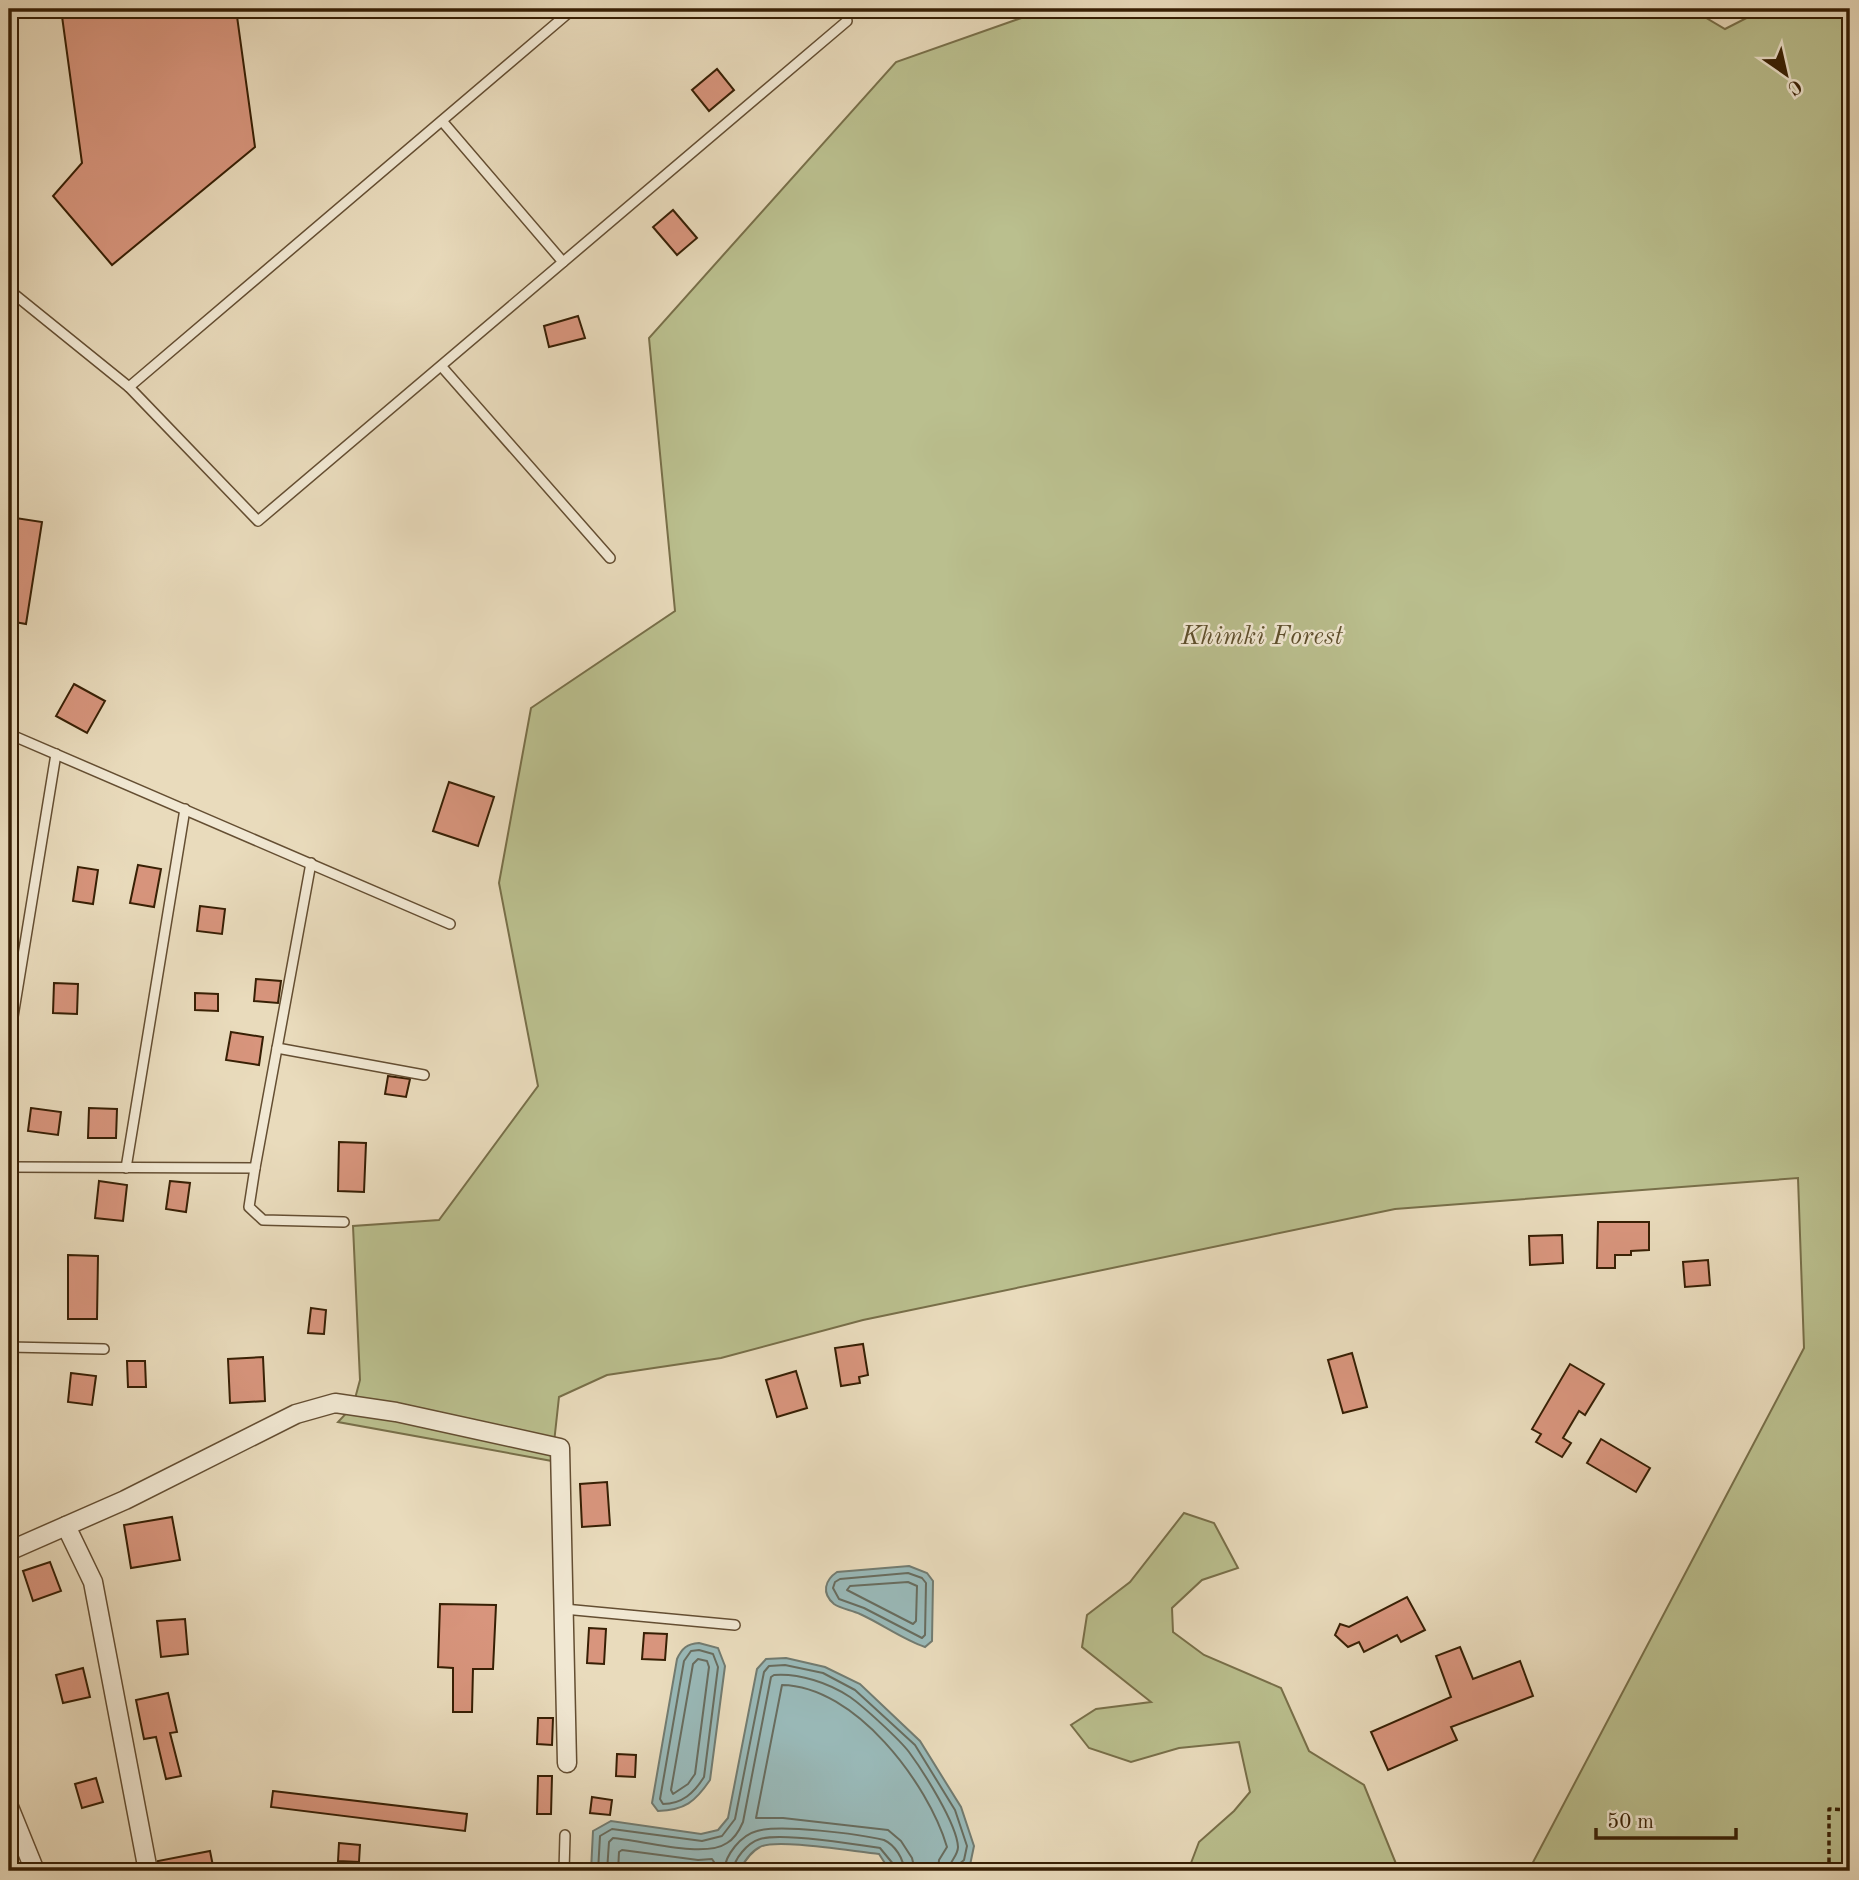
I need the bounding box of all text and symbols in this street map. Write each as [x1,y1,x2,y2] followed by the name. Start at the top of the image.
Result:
[1750,38,1820,108] north arrow
[1784,75,1805,97] text: С
[1180,624,1344,650] park label: Khimki Forest
[1596,1796,1736,1840] scale bar
[1607,1812,1654,1833] text: 50 m

